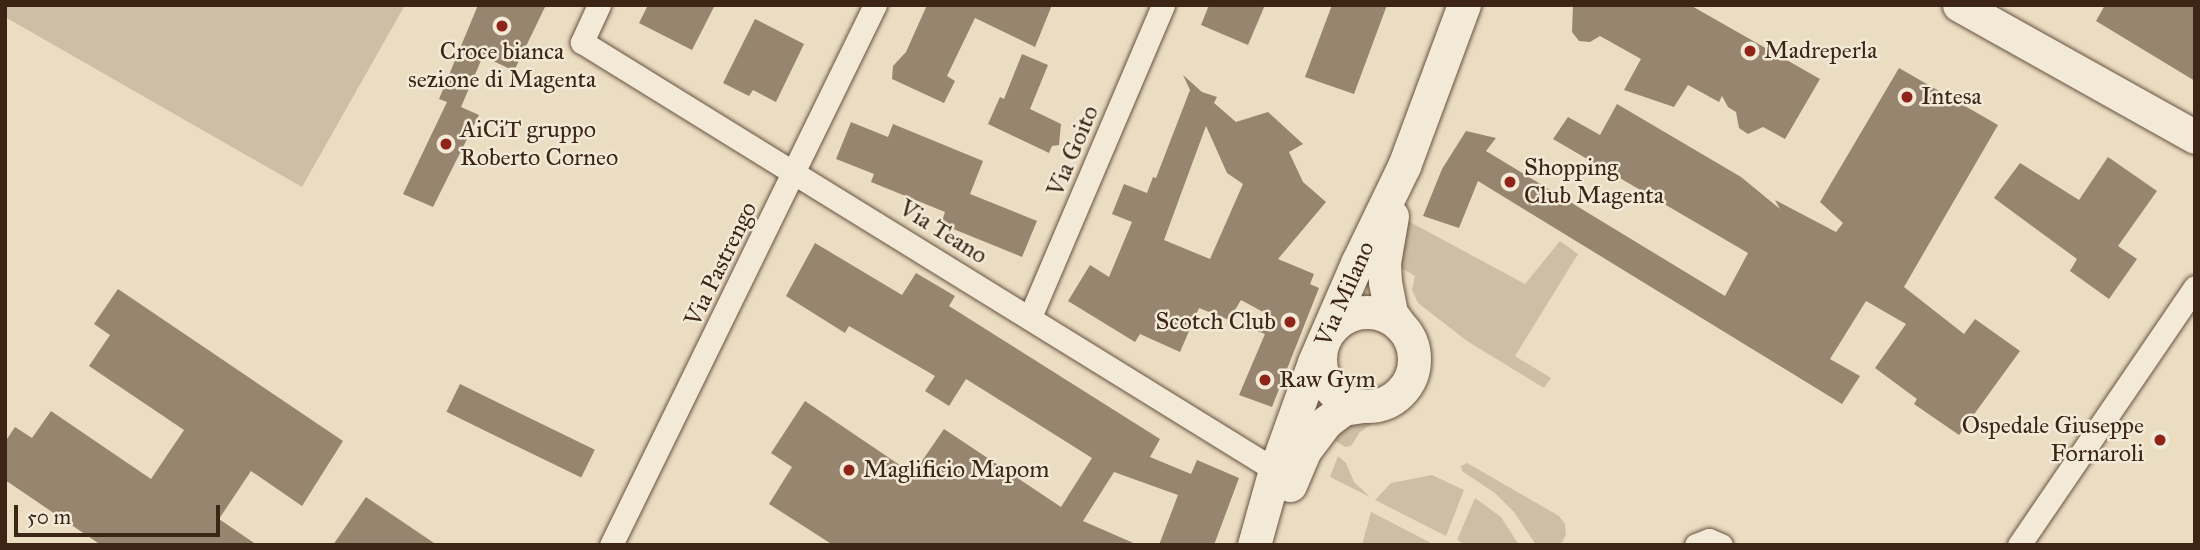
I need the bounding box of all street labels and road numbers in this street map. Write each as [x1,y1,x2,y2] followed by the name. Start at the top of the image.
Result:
[1041,101,1105,201] street label: Via Goito
[894,194,992,270] street label: Via Teano
[679,197,763,331] street label: Via Pastrengo
[1309,237,1381,351] street label: Via Milano

